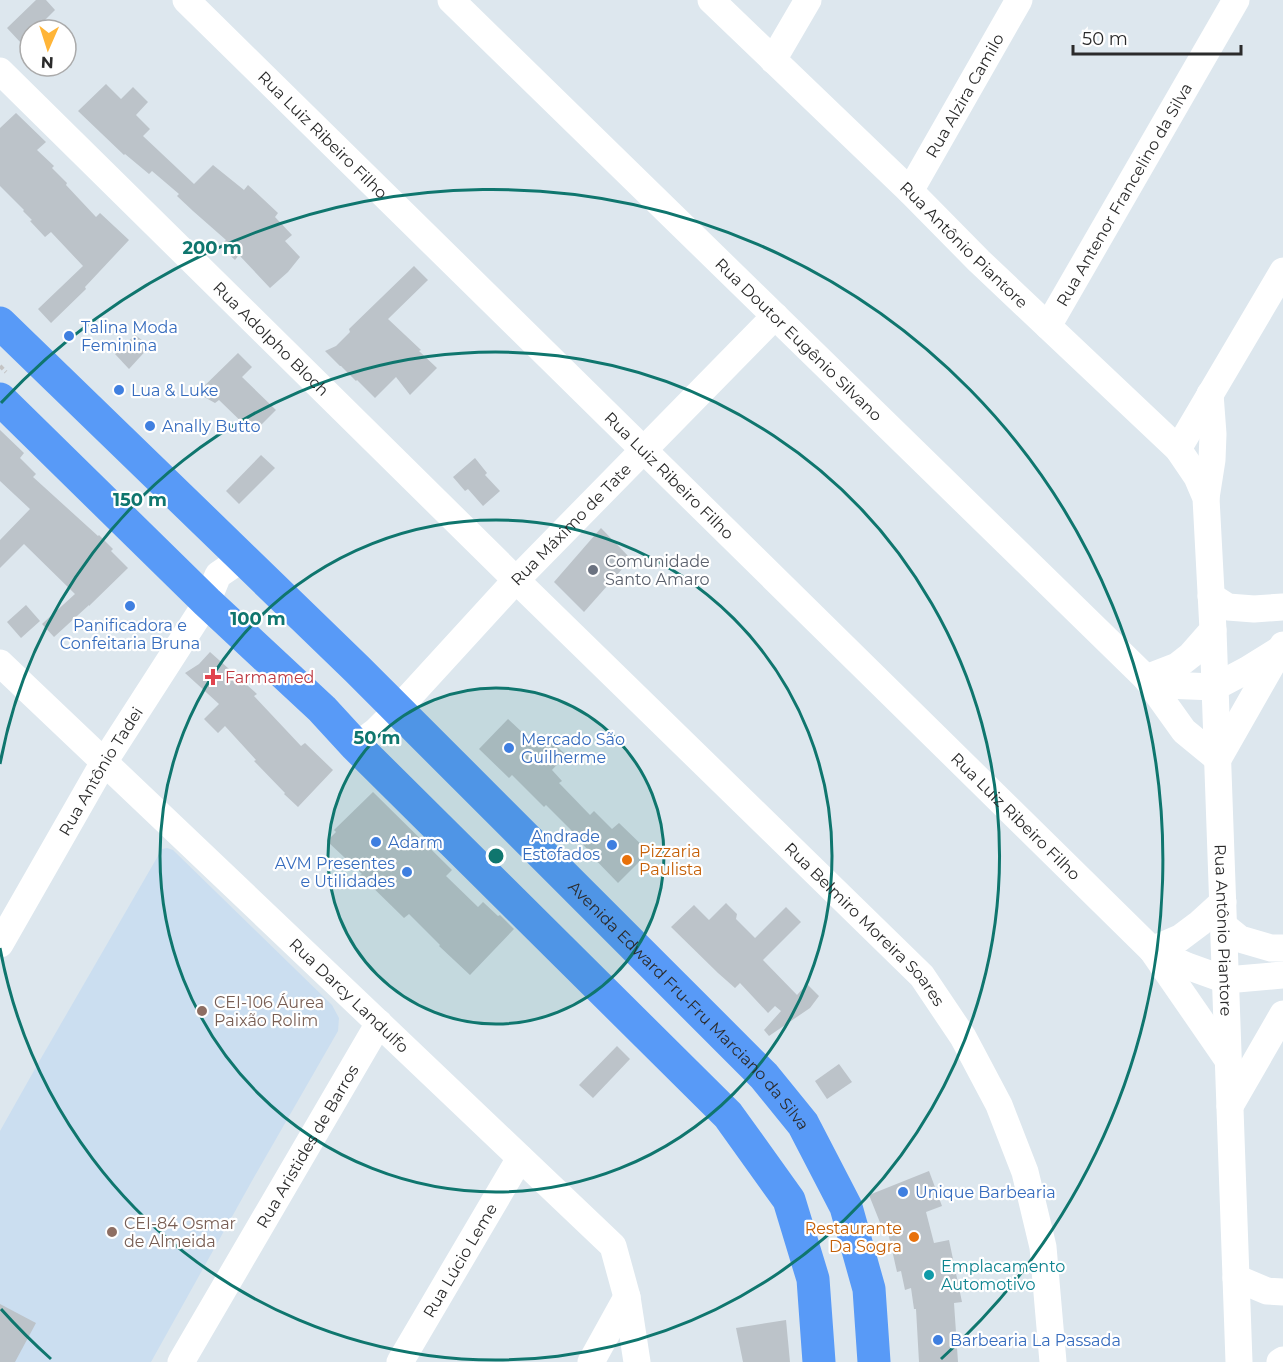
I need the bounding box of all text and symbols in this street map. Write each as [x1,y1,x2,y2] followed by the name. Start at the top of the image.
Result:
[18,18,78,78] north arrow
[1073,18,1241,56] scale bar
[1082,28,1128,50] text: 50 m
[922,30,1008,161] street label: Rua Alzira Camilo
[40,53,54,72] text: N
[254,67,391,203] street label: Rua Luiz Ribeiro Filho
[1053,79,1196,310] street label: Rua Antenor Francelino da Silva
[896,178,1032,312] street label: Rua Antônio Piantore
[182,237,242,259] text: 200 m
[711,254,886,425] street label: Rua Doutor Eugênio Silvano
[209,278,333,400] street label: Rua Adolpho Bloch
[81,318,178,355] place label: Talina Moda Feminina
[62,329,76,343] marker: Talina Moda Feminina
[131,381,219,400] place label: Lua & Luke
[112,383,126,397] marker: Lua & Luke
[600,408,738,543] street label: Rua Luiz Ribeiro Filho
[162,417,260,436] place label: Anally Butto
[143,419,157,433] marker: Anally Butto
[507,460,635,590] street label: Rua Máximo de Tate
[113,489,167,511] text: 150 m
[605,552,710,589] place label: Comunidade Santo Amaro
[586,563,600,577] marker: Comunidade Santo Amaro
[123,599,137,613] marker: Panificadora e Confeitaria Bruna
[230,608,286,630] text: 100 m
[60,616,200,653] place label: Panificadora e Confeitaria Bruna
[225,668,314,687] place label: Farmamed
[206,670,220,684] marker: Farmamed
[55,703,147,839] street label: Rua Antônio Tadei
[354,727,400,749] text: 50 m
[521,730,625,767] place label: Mercado São Guilherme
[502,741,516,755] marker: Mercado São Guilherme
[947,749,1084,884] street label: Rua Luiz Ribeiro Filho
[522,827,600,864] place label: Andrade Estofados
[388,833,443,852] place label: Adarm
[369,835,383,849] marker: Adarm
[605,838,619,852] marker: Andrade Estofados
[781,838,949,1010] street label: Rua Belmiro Moreira Soares
[639,842,702,879] place label: Pizzaria Paulista
[1211,844,1236,1016] street label: Rua Antônio Piantore
[486,846,506,866] centre of rings
[620,853,634,867] marker: Pizzaria Paulista
[275,854,395,891] place label: AVM Presentes e Utilidades
[400,865,414,879] marker: AVM Presentes e Utilidades
[564,877,813,1133] street label: Avenida Edward Fru-Fru Marciano da Silva
[285,934,413,1057] street label: Rua Darcy Landulfo
[214,993,324,1030] place label: CEI-106 Áurea Paixão Rolim
[195,1004,209,1018] marker: CEI-106 Áurea Paixão Rolim
[252,1061,363,1231] street label: Rua Aristides de Barros
[915,1183,1056,1202] place label: Unique Barbearia
[896,1185,910,1199] marker: Unique Barbearia
[419,1200,501,1321] street label: Rua Lúcio Leme
[124,1214,236,1251] place label: CEI-84 Osmar de Almeida
[805,1219,902,1256] place label: Restaurante Da Sogra
[105,1225,119,1239] marker: CEI-84 Osmar de Almeida
[907,1230,921,1244] marker: Restaurante Da Sogra
[941,1257,1065,1294] place label: Emplacamento Automotivo
[922,1268,936,1282] marker: Emplacamento Automotivo
[950,1331,1121,1350] place label: Barbearia La Passada
[931,1333,945,1347] marker: Barbearia La Passada

